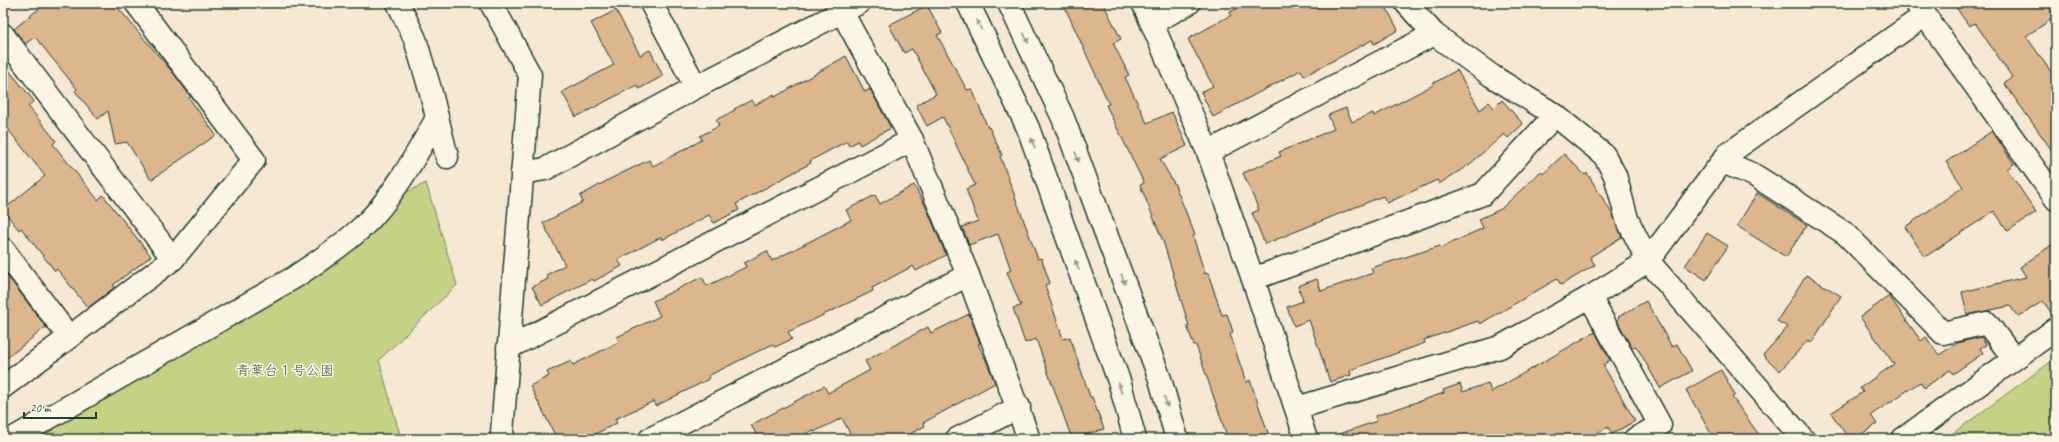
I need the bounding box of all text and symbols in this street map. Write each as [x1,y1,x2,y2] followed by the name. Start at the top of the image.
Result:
[976,19,982,31] one-way arrow
[1023,33,1029,44] one-way arrow
[1030,137,1036,149] one-way arrow
[1075,152,1081,164] one-way arrow
[1074,259,1080,271] one-way arrow
[1120,274,1126,286] one-way arrow
[236,362,334,379] park label: 青葉台１号公園
[1117,382,1123,394] one-way arrow
[24,394,96,420] scale bar
[1163,396,1169,408] one-way arrow
[30,400,52,416] text: 20 m

